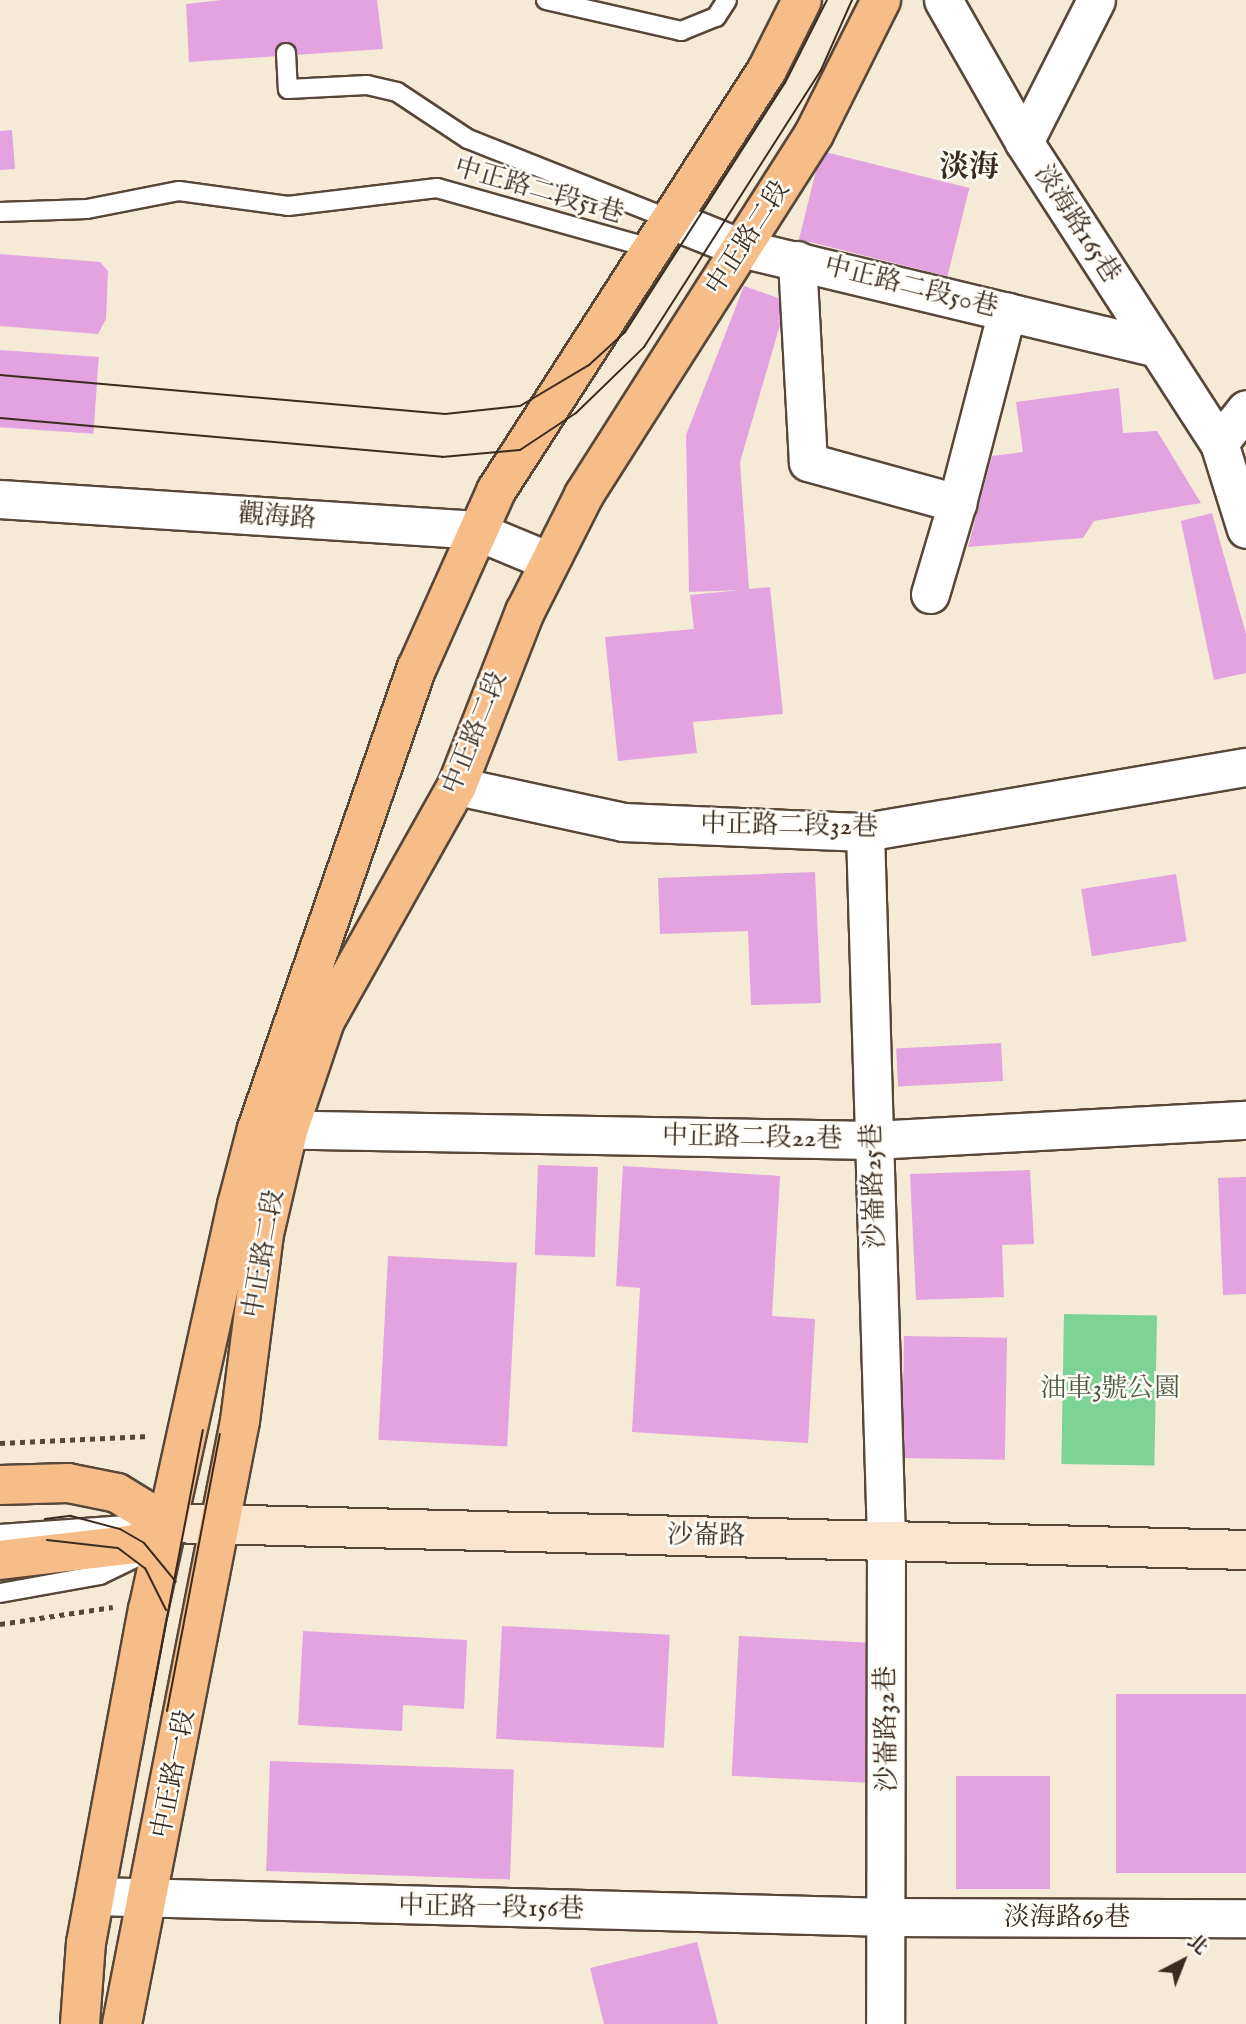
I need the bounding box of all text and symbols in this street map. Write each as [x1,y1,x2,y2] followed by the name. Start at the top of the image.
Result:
[939,150,999,186] district label: 淡海
[451,152,627,230] street label: 中正路二段51巷
[1027,159,1127,289] street label: 淡海路165巷
[700,175,796,301] street label: 中正路二段
[821,250,1001,324] street label: 中正路二段50巷
[237,499,317,535] street label: 觀海路
[436,667,514,799] street label: 中正路二段
[700,809,878,843] street label: 中正路二段32巷
[662,1121,842,1155] street label: 中正路二段22巷
[856,1123,892,1249] street label: 沙崙路25巷
[237,1187,291,1321] street label: 中正路二段
[1040,1373,1180,1405] park label: 油車3號公園
[667,1520,745,1552] street label: 沙崙路
[870,1666,904,1792] street label: 沙崙路32巷
[146,1707,202,1841] street label: 中正路一段
[398,1891,584,1925] street label: 中正路一段156巷
[1004,1902,1130,1934] street label: 淡海路69巷
[1148,1926,1218,1996] north arrow
[1182,1930,1212,1961] text: 北

